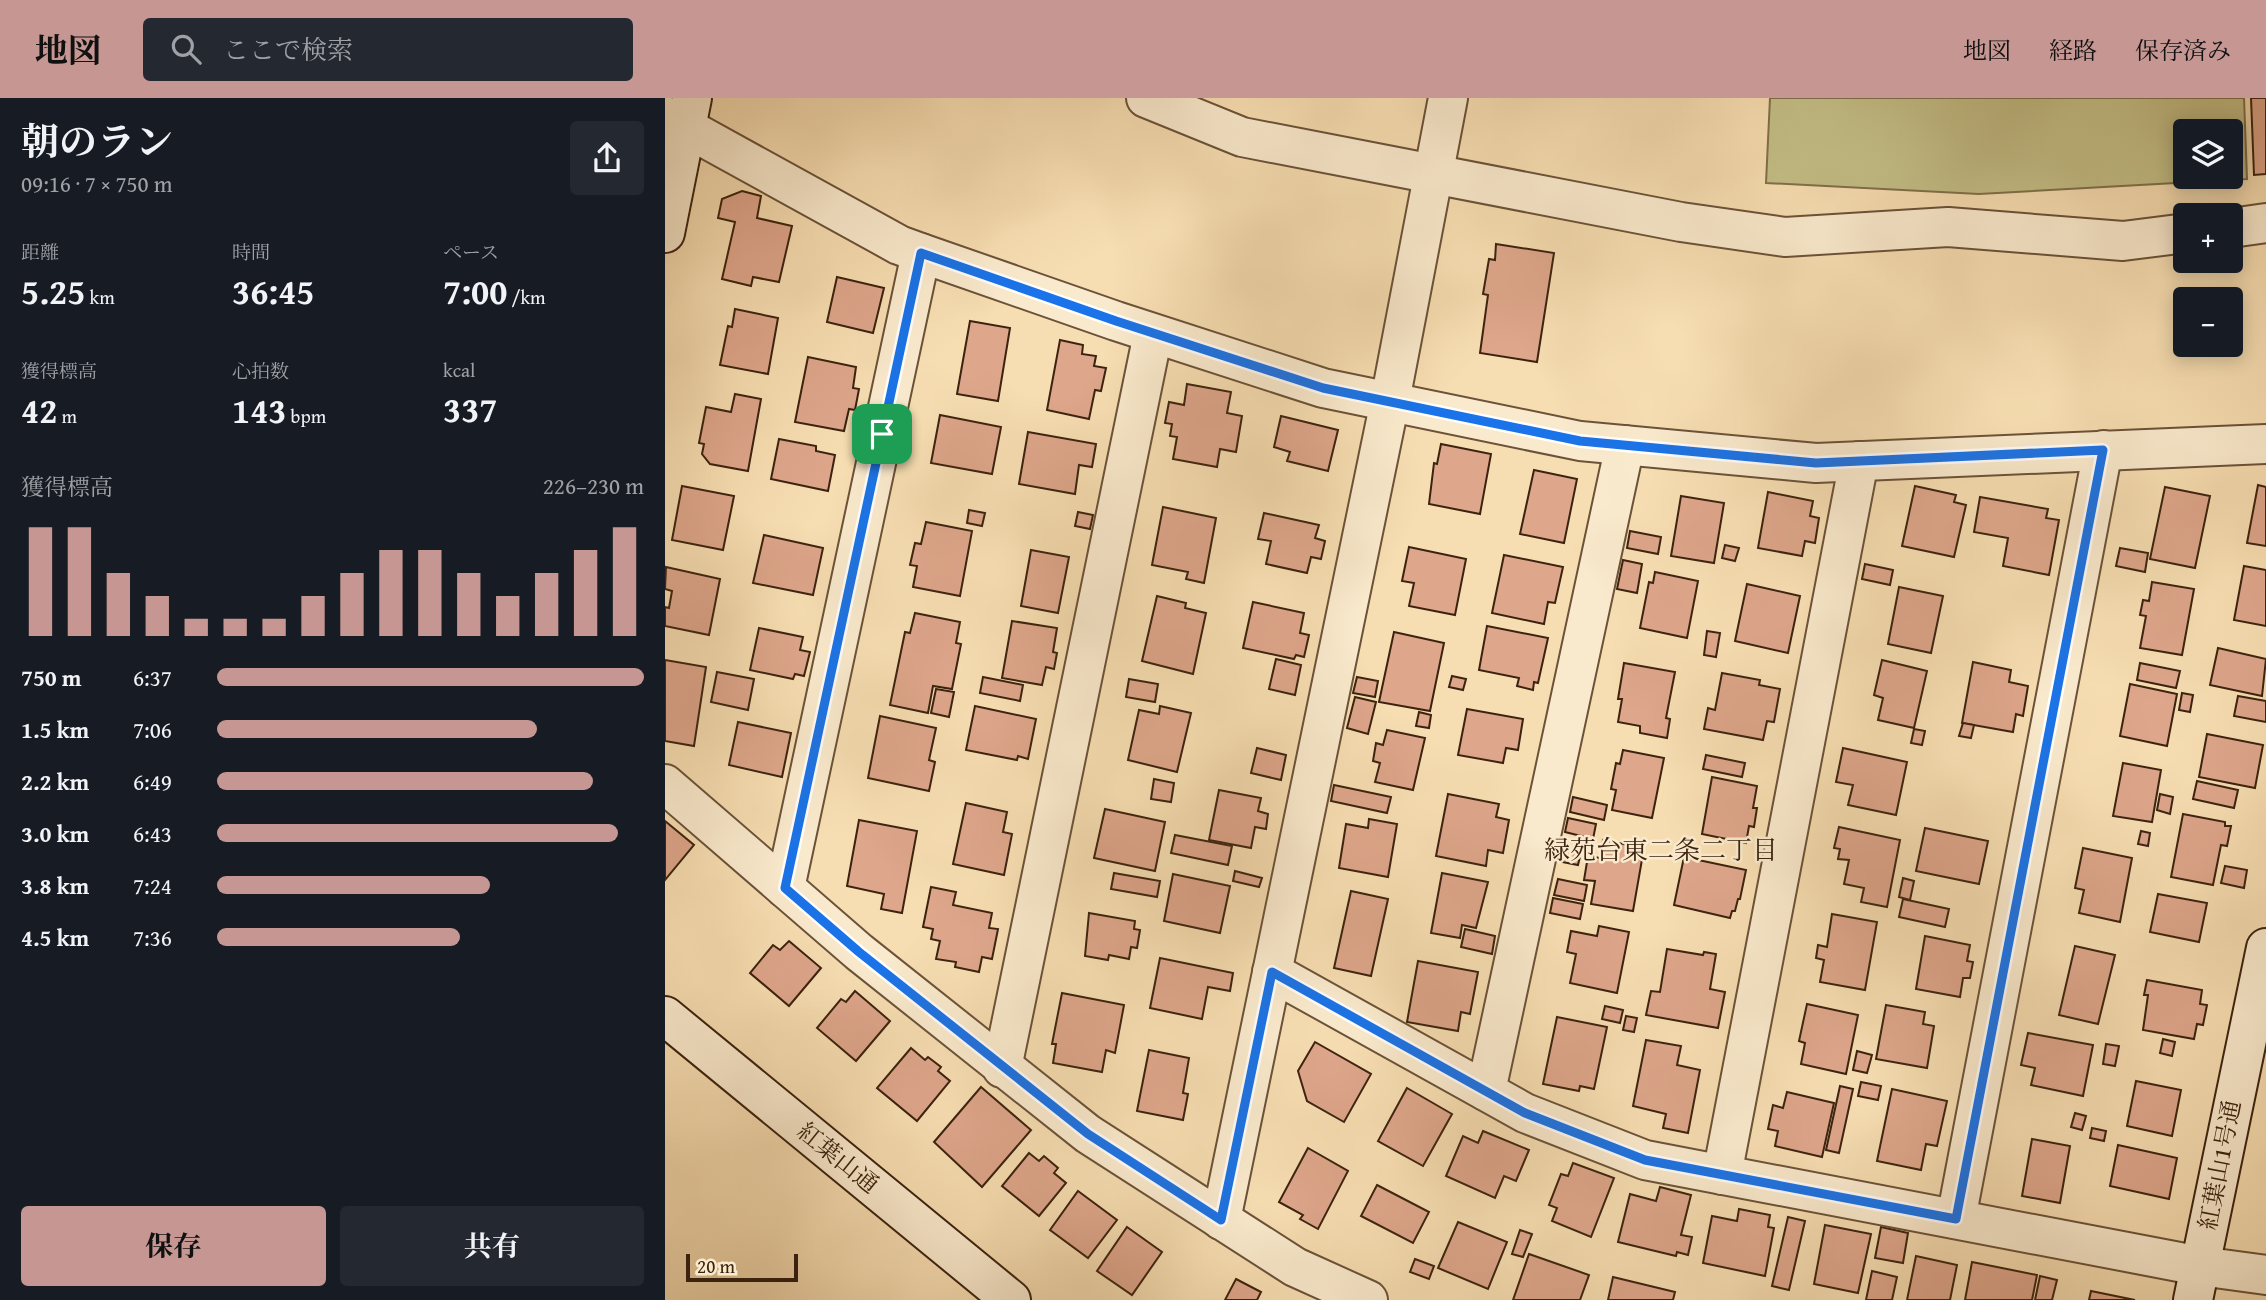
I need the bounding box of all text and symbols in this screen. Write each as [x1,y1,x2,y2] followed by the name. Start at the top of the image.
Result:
[143,18,633,81] search box
[35,26,101,74] text: 地図
[167,30,205,68] icon: search
[223,30,353,69] text: ここで検索
[1963,33,2011,68] text: 地図
[2049,33,2097,68] text: 経路
[2135,33,2231,68] text: 保存済み
[21,113,173,169] text: 朝のラン
[2173,119,2243,357] map controls
[2173,119,2243,189] button: layers
[570,121,644,195] button: share
[21,167,173,200] text: 09:16 · 7 × 750 m
[2173,203,2243,273] button: +
[21,238,59,266] text: 距離
[232,238,270,266] text: 時間
[443,238,499,266] text: ペース
[21,266,85,317] text: 5.25
[232,266,314,317] text: 36:45
[443,266,507,317] text: 7:00
[85,283,115,311] text: km
[507,283,546,311] text: /km
[2173,287,2243,357] button: −
[443,356,475,384] text: kcal
[21,357,97,385] text: 獲得標高
[232,357,289,385] text: 心拍数
[443,384,497,435] text: 337
[21,385,57,436] text: 42
[232,385,286,436] text: 143
[57,402,77,430] text: m
[286,402,326,430] text: bpm
[852,404,912,464] pin
[863,415,901,453] icon: arrive
[543,469,644,502] text: 226–230 m
[21,470,113,503] text: 獲得標高
[21,661,82,694] text: 750 m
[133,661,172,694] text: 6:37
[21,713,89,746] text: 1.5 km
[133,713,172,746] text: 7:06
[21,765,89,798] text: 2.2 km
[133,765,172,798] text: 6:49
[21,817,89,850] text: 3.0 km
[133,817,172,850] text: 6:43
[1544,830,1778,869] district label: 緑苑台東二条二丁目
[21,869,89,902] text: 3.8 km
[133,869,172,902] text: 7:24
[21,921,89,954] text: 4.5 km
[133,921,172,954] text: 7:36
[2190,1097,2249,1233] street label: 紅葉山1号通
[790,1114,887,1201] street label: 紅葉山通
[21,1206,326,1286] button: 保存
[340,1206,644,1286] button: 共有
[686,1251,798,1283] scale bar
[697,1252,735,1280] text: 20 m

